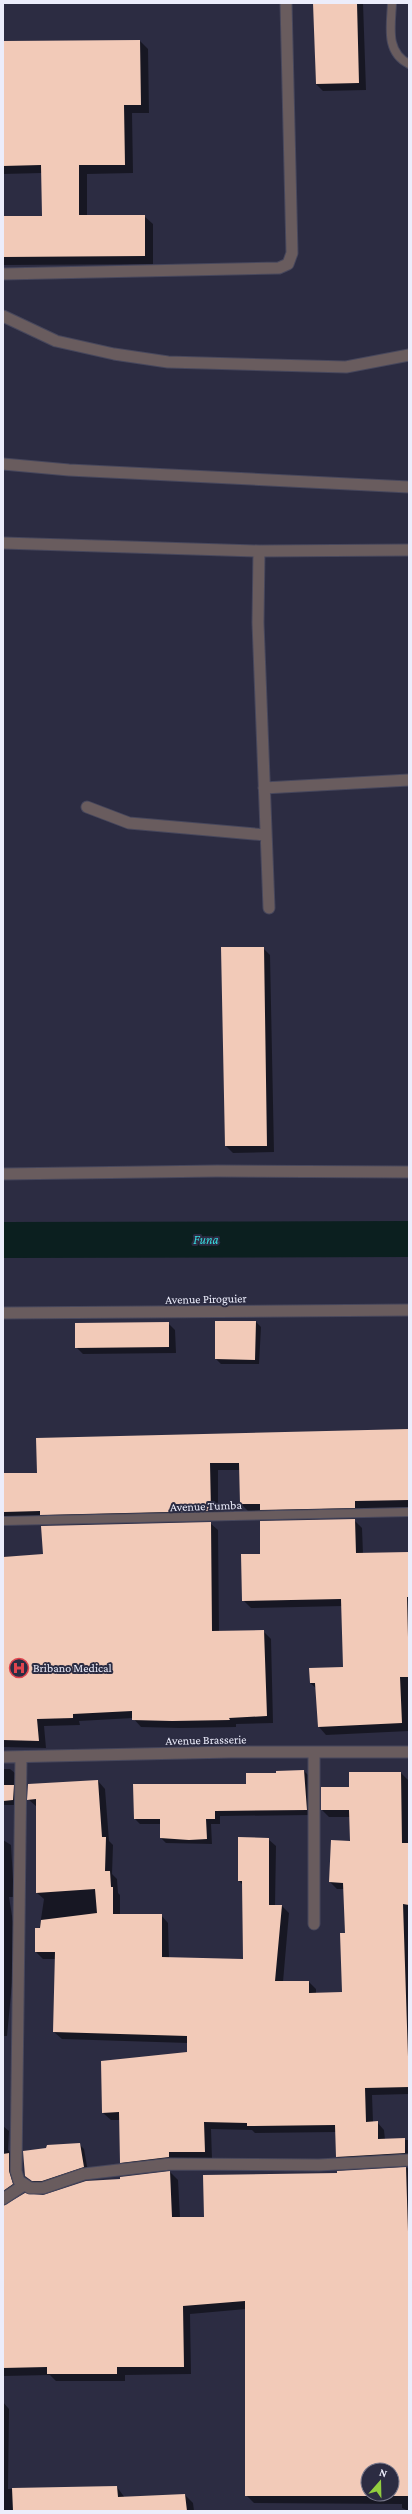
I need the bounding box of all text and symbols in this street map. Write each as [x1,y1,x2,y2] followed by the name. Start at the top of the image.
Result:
[193,1232,219,1247] water label: Funa
[165,1291,248,1307] street label: Avenue Piroguier
[170,1498,243,1514] street label: Avenue Tumba
[8,1657,30,1679] hospital icon: Bribano Medical
[33,1661,112,1675] place label: Bribano Medical
[165,1732,247,1748] street label: Avenue Brasserie
[360,2462,400,2502] north arrow
[378,2466,389,2480] text: N

